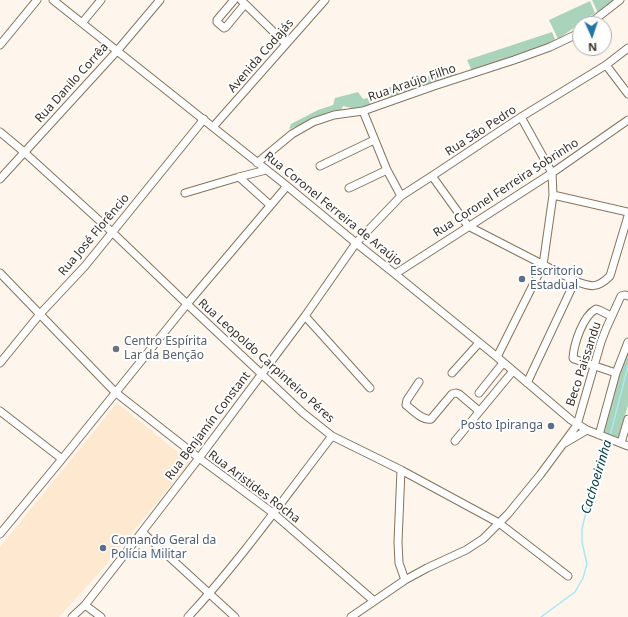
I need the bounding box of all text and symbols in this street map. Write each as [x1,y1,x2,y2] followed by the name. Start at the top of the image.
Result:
[225,16,297,96] street label: Avenida Codajás
[572,16,612,56] north arrow
[32,40,112,126] street label: Rua Danilo Corrêa
[588,40,597,55] text: N
[366,61,458,105] street label: Rua Araújo Filho
[443,103,519,159] street label: Rua São Pedro
[431,136,581,240] street label: Rua Coronel Ferreira Sobrinho
[261,149,405,269] street label: Rua Coronel Ferreira de Araújo
[56,191,132,279] street label: Rua José Florêncio
[530,265,583,293] place label: Escritorio Estadual
[517,274,527,284] marker: Escritorio Estadual
[195,296,337,426] street label: Rua Leopoldo Carpinteiro Péres
[564,320,604,408] street label: Beco Paissandu
[124,335,207,363] place label: Centro Espírita Lar da Benção
[111,344,121,354] marker: Centro Espírita Lar da Benção
[162,369,254,483] street label: Rua Benjamín Constant
[461,419,543,433] place label: Posto Ipiranga
[546,421,556,431] marker: Posto Ipiranga
[578,438,616,516] water label: Cachoeirinha
[205,448,303,526] street label: Rua Aristides Rocha
[111,534,216,562] place label: Comando Geral da Polícia Militar
[98,543,108,553] marker: Comando Geral da Polícia Militar

